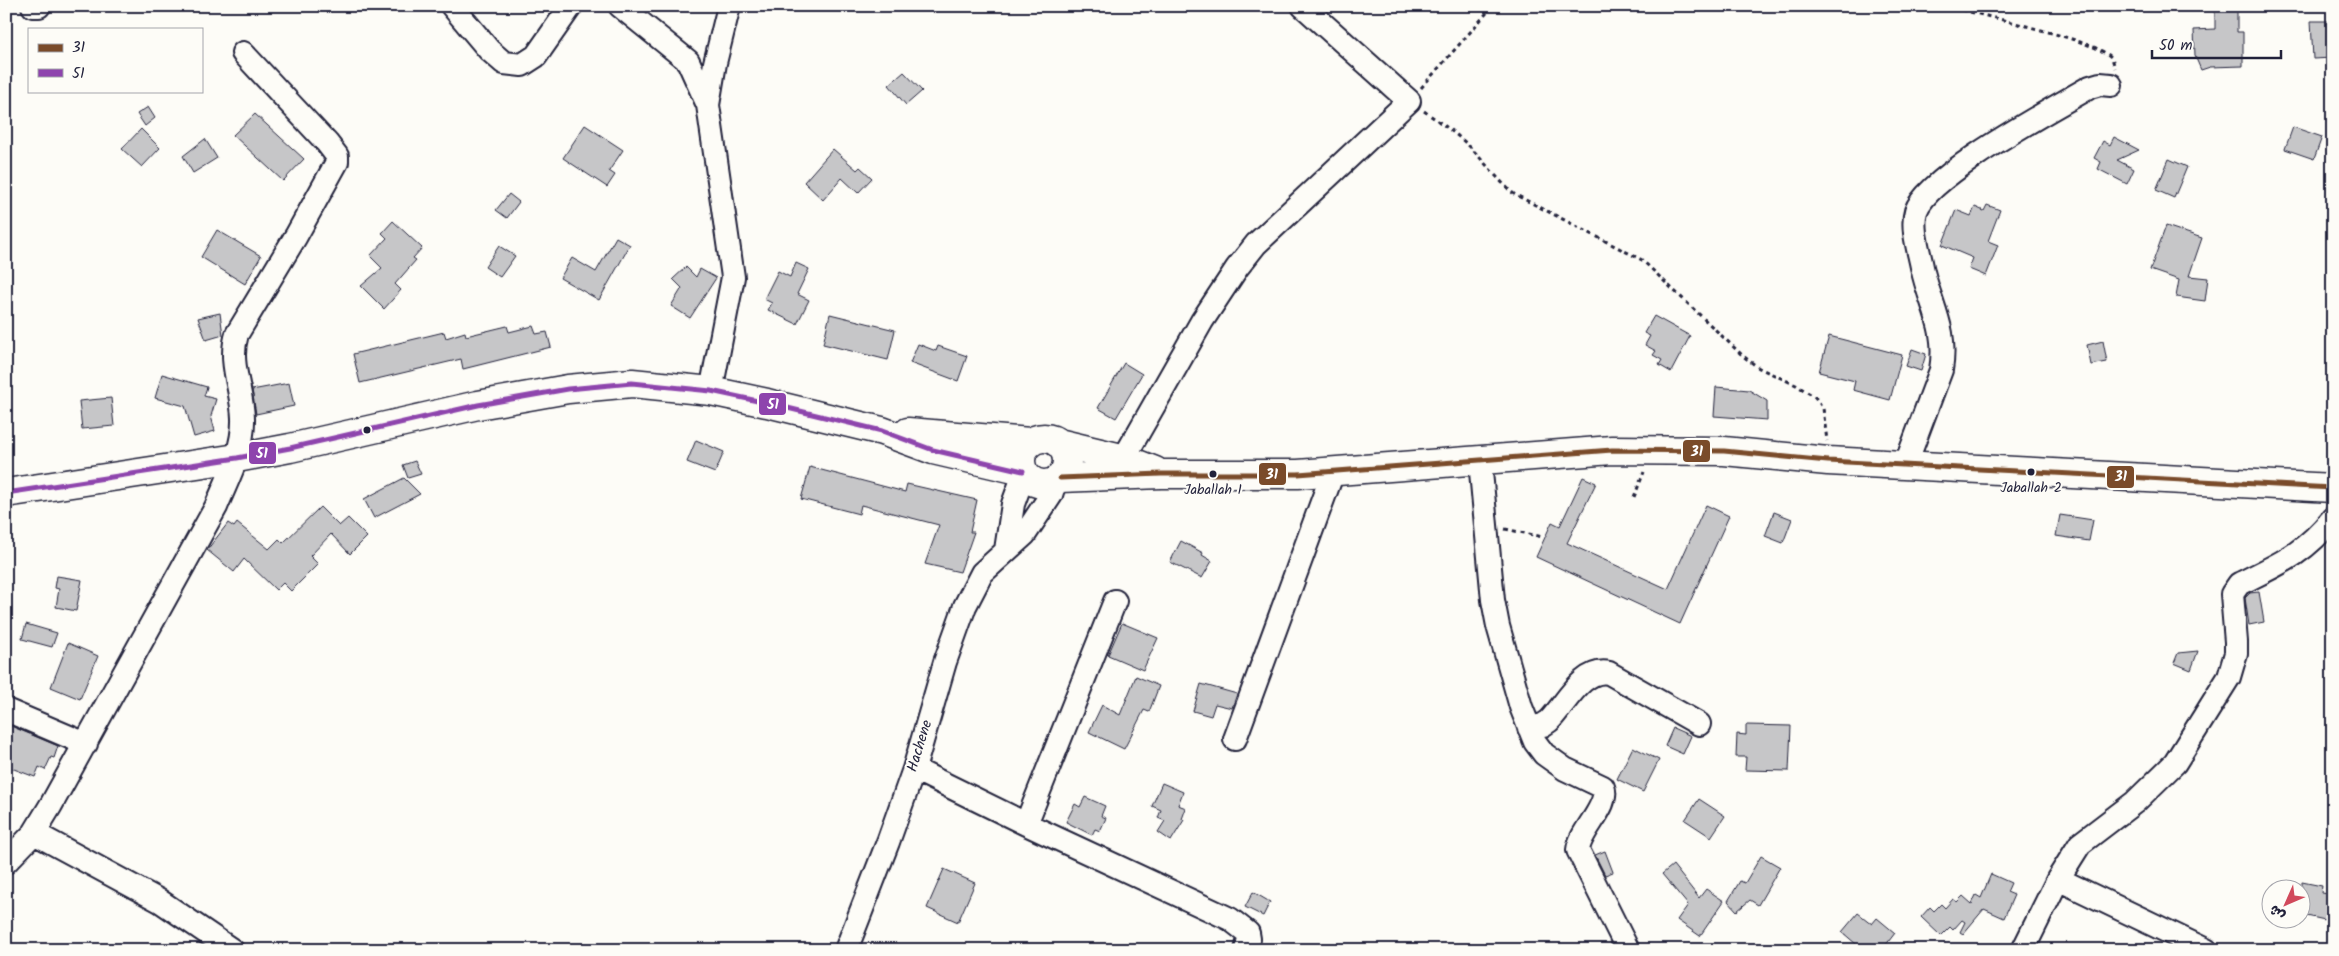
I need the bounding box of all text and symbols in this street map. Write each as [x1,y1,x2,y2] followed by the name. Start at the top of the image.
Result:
[28,28,202,92] legend
[2152,28,2280,60] scale bar
[2159,34,2193,58] text: 50 m
[72,36,86,60] text: 31
[72,62,85,86] text: 51
[758,392,787,416] line badge: 51
[766,394,779,416] text: 51
[362,425,372,435] unlabelled marker
[1682,439,1711,463] line badge: 31
[248,441,277,465] line badge: 51
[1690,441,1704,463] text: 31
[255,443,268,465] text: 51
[1258,462,1287,486] line badge: 31
[1265,464,1279,486] text: 31
[2106,465,2135,489] line badge: 31
[2114,466,2128,488] text: 31
[2026,467,2036,477] marker: Jaballah 2
[1208,469,1218,479] marker: Jaballah 1
[2000,477,2062,499] place label: Jaballah 2
[1184,479,1242,501] place label: Jaballah 1
[901,717,939,775] street label: Hachene
[2262,878,2312,928] north arrow
[2264,899,2291,926] text: ش

